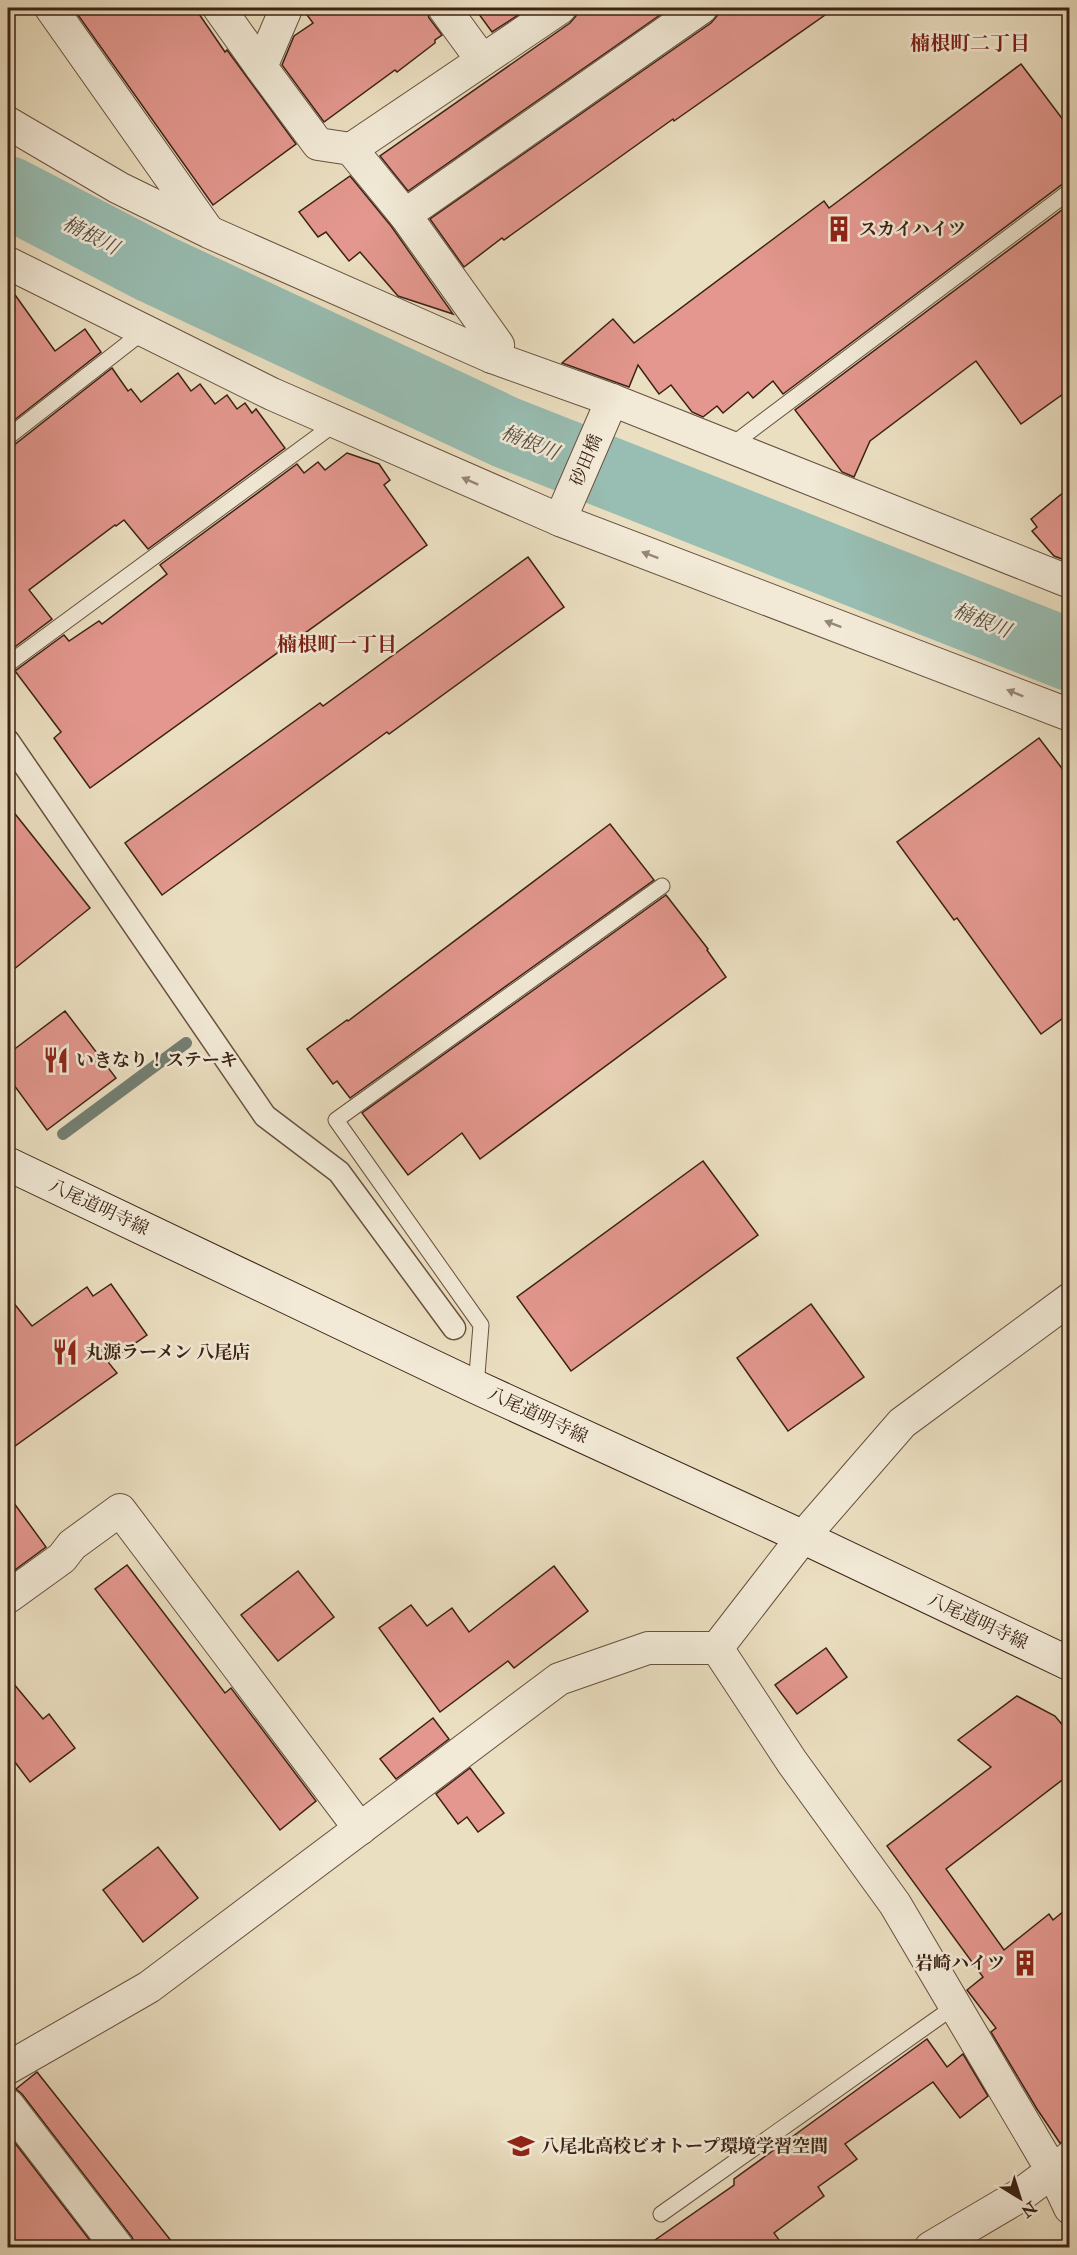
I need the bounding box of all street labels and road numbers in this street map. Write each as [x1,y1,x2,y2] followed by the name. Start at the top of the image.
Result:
[565,431,608,490] street label: 砂田橋
[45,1174,153,1241] street label: 八尾道明寺線
[484,1382,592,1449] street label: 八尾道明寺線
[924,1588,1032,1655] street label: 八尾道明寺線

